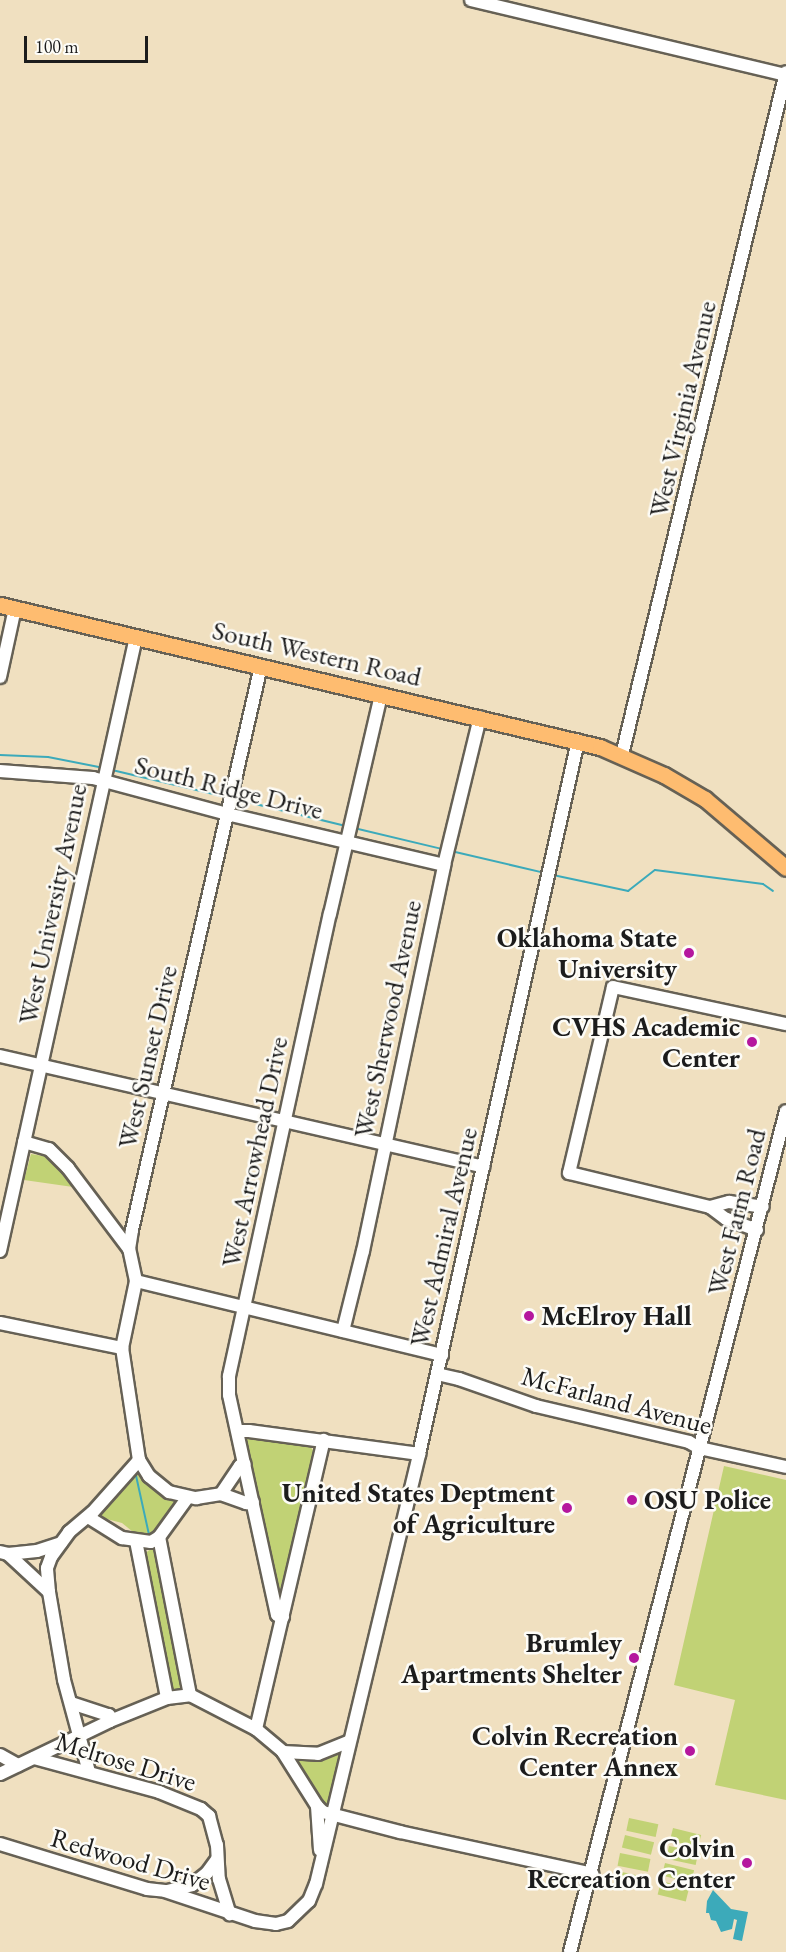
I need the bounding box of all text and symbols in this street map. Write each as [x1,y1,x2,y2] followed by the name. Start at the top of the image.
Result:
[27,24,152,62] scale bar
[35,35,79,58] text: 100 m
[641,298,723,520] street label: West Virginia Avenue
[209,613,425,693] street label: South Western Road
[132,748,326,826] street label: South Ridge Drive
[11,781,93,1027] street label: West University Avenue
[346,897,428,1141] street label: West Sherwood Avenue
[497,921,677,984] place label: Oklahoma State University
[682,946,696,960] marker: Oklahoma State University
[110,962,184,1152] street label: West Sunset Drive
[552,1010,740,1073] place label: CVHS Academic Center
[214,1034,294,1270] street label: West Arrowhead Drive
[745,1035,759,1049] marker: CVHS Academic Center
[402,1124,484,1350] street label: West Admiral Avenue
[700,1125,772,1299] street label: West Farm Road
[541,1300,692,1332] place label: McElroy Hall
[522,1309,536,1323] marker: McElroy Hall
[518,1359,716,1441] street label: McFarland Avenue
[282,1476,555,1539] place label: United States Deptment of Agriculture
[644,1484,771,1516] place label: OSU Police
[625,1493,639,1507] marker: OSU Police
[560,1501,574,1515] marker: United States Deptment of Agriculture
[401,1626,622,1689] place label: Brumley Apartments Shelter
[627,1651,641,1665] marker: Brumley Apartments Shelter
[472,1719,678,1782] place label: Colvin Recreation Center Annex
[52,1724,200,1798] street label: Melrose Drive
[683,1744,697,1758] marker: Colvin Recreation Center Annex
[47,1821,215,1897] street label: Redwood Drive
[527,1831,735,1894] place label: Colvin Recreation Center
[740,1856,754,1870] marker: Colvin Recreation Center

